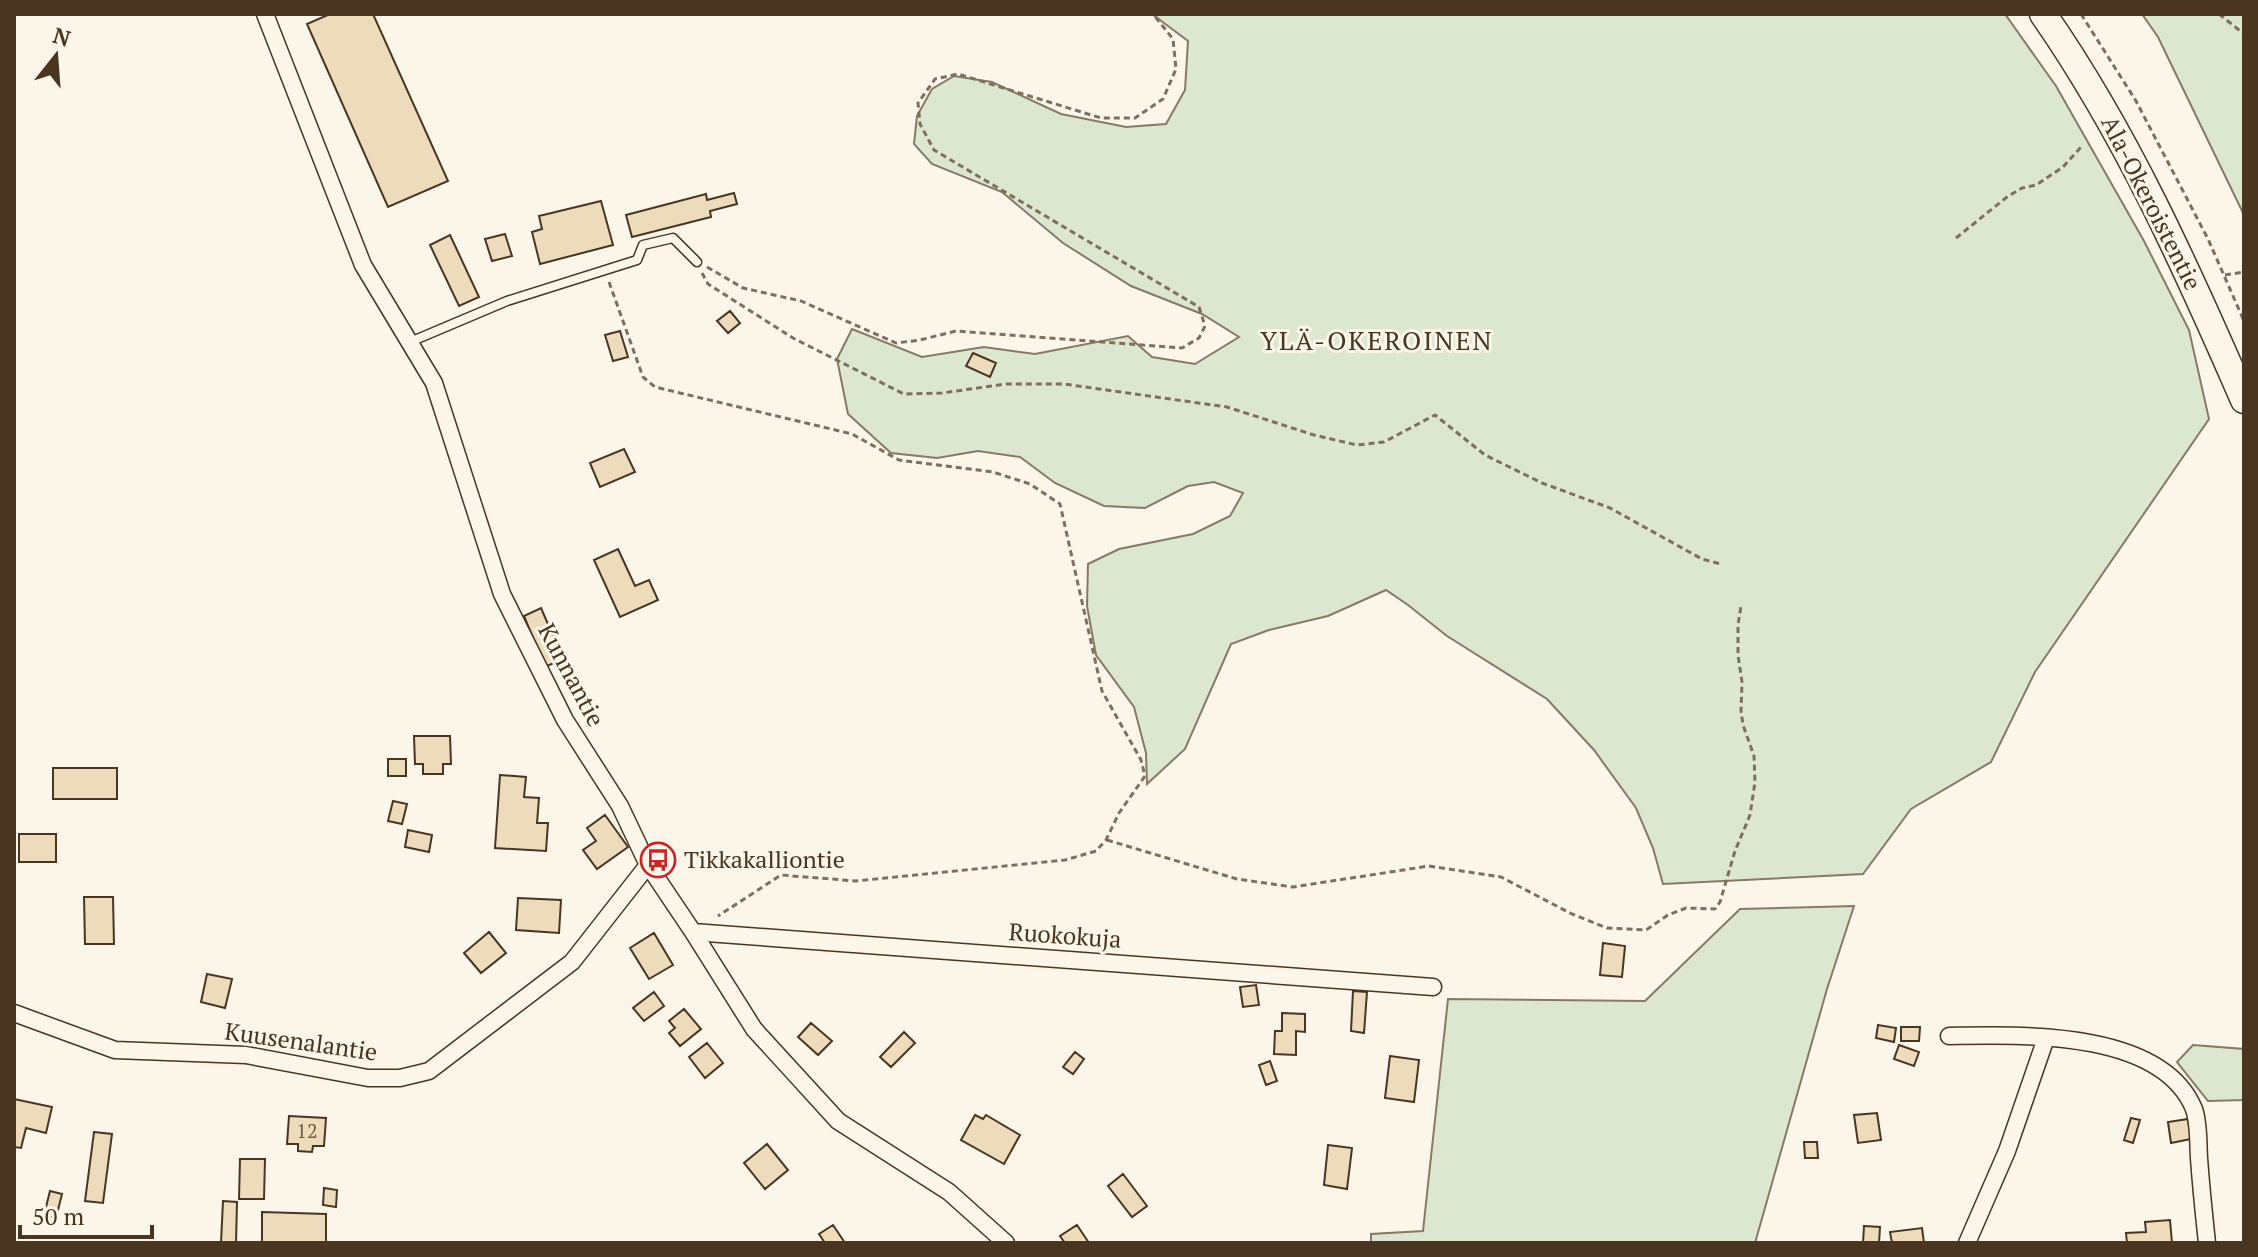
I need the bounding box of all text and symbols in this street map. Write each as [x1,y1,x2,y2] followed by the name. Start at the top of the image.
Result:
[16,16,96,96] north arrow
[50,20,75,53] text: N
[2094,110,2210,295] street label: Ala-Okeroistentie
[1260,323,1494,357] district label: YLÄ-OKEROINEN
[531,617,612,732] street label: Kunnantie
[639,841,677,879] bus stop icon: Tikkakalliontie
[684,843,845,875] place label: Tikkakalliontie
[1008,915,1123,955] street label: Ruokokuja
[223,1014,379,1068] street label: Kuusenalantie
[296,1117,318,1144] house number: 12
[20,1189,152,1239] scale bar
[32,1200,84,1232] text: 50 m

